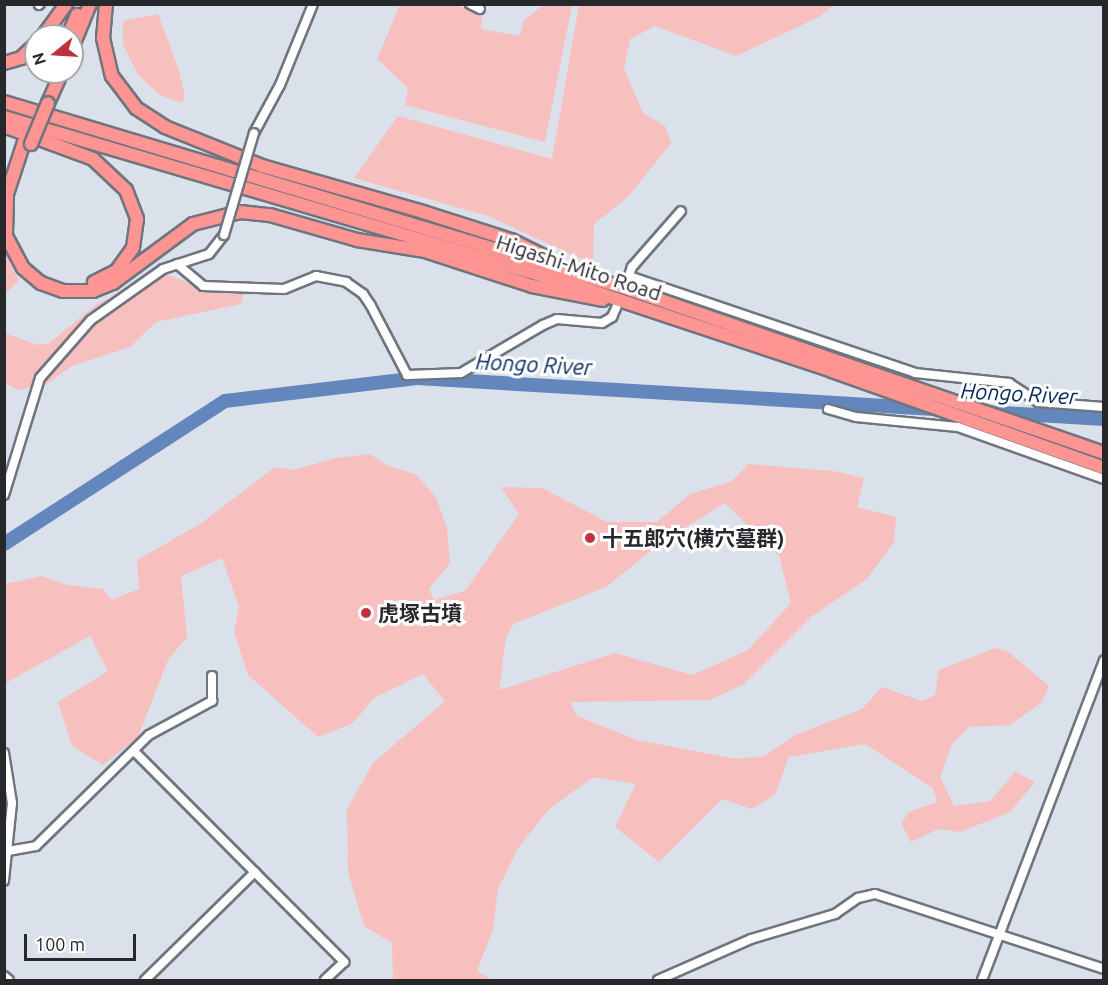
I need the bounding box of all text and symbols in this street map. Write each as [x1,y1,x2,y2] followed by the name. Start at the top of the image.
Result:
[24,24,84,84] north arrow
[28,50,49,67] text: N
[493,228,665,306] street label: Higashi-Mito Road
[475,348,593,380] water label: Hongo River
[960,377,1078,409] water label: Hongo River
[602,525,785,551] place label: 十五郎穴(横穴墓群)
[583,531,597,545] marker: 十五郎穴(横穴墓群)
[378,600,462,626] place label: 虎塚古墳
[359,606,373,620] marker: 虎塚古墳
[27,922,140,960] scale bar
[35,934,85,954] text: 100 m

